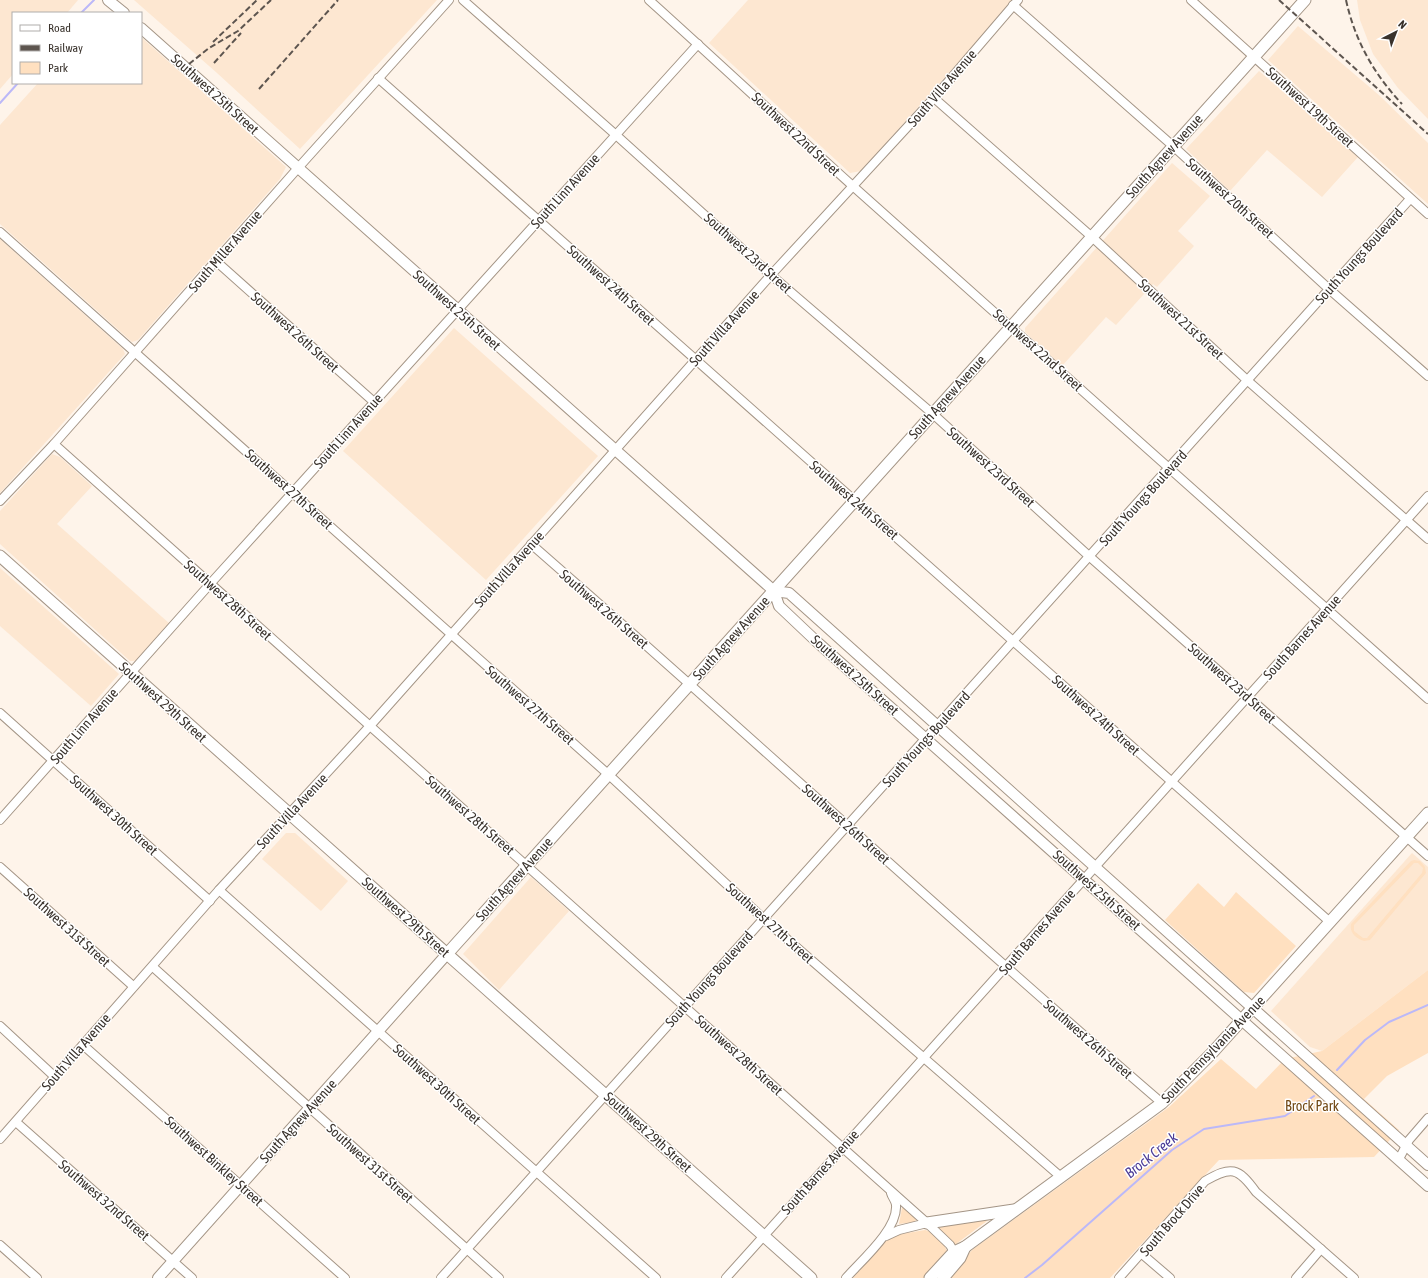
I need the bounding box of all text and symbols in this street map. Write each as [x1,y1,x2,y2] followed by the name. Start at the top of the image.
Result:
[12,12,142,84] legend
[1376,12,1416,52] north arrow
[1396,18,1409,31] text: N
[48,21,71,35] text: Road
[48,41,83,55] text: Railway
[904,46,980,130] street label: South Villa Avenue
[168,51,262,137] street label: Southwest 25th Street
[48,61,69,75] text: Park
[1263,64,1357,150] street label: Southwest 19th Street
[749,89,843,179] street label: Southwest 22nd Street
[1122,111,1206,201] street label: South Agnew Avenue
[527,150,603,232] street label: South Linn Avenue
[1183,155,1277,241] street label: Southwest 20th Street
[1312,205,1406,307] street label: South Youngs Boulevard
[185,207,265,295] street label: South Miller Avenue
[701,210,795,296] street label: Southwest 23rd Street
[564,242,658,328] street label: Southwest 24th Street
[410,267,504,353] street label: Southwest 25th Street
[1135,276,1227,362] street label: Southwest 21st Street
[686,287,762,369] street label: South Villa Avenue
[248,289,342,375] street label: Southwest 26th Street
[990,306,1086,394] street label: Southwest 22nd Street
[905,352,989,442] street label: South Agnew Avenue
[310,390,386,472] street label: South Linn Avenue
[944,424,1038,510] street label: Southwest 23rd Street
[242,446,336,532] street label: Southwest 27th Street
[1096,447,1190,549] street label: South Youngs Boulevard
[806,457,902,543] street label: Southwest 24th Street
[471,528,547,610] street label: South Villa Avenue
[181,557,275,643] street label: Southwest 28th Street
[556,566,652,652] street label: Southwest 26th Street
[1260,592,1344,682] street label: South Barnes Avenue
[689,593,773,683] street label: South Agnew Avenue
[808,632,902,718] street label: Southwest 25th Street
[1185,640,1279,726] street label: Southwest 23rd Street
[116,659,210,745] street label: Southwest 29th Street
[482,662,578,748] street label: Southwest 27th Street
[1049,672,1143,758] street label: Southwest 24th Street
[47,685,121,767] street label: South Linn Avenue
[879,688,973,790] street label: South Youngs Boulevard
[253,770,331,852] street label: South Villa Avenue
[67,772,161,858] street label: Southwest 30th Street
[422,772,518,858] street label: Southwest 28th Street
[799,781,893,867] street label: Southwest 26th Street
[472,834,556,924] street label: South Agnew Avenue
[1050,847,1144,933] street label: Southwest 25th Street
[359,874,453,960] street label: Southwest 29th Street
[723,880,817,966] street label: Southwest 27th Street
[21,884,113,970] street label: Southwest 31st Street
[996,886,1078,978] street label: South Barnes Avenue
[662,928,756,1030] street label: South Youngs Boulevard
[1158,992,1268,1106] street label: South Pennsylvania Avenue
[1040,996,1136,1082] street label: Southwest 26th Street
[38,1010,114,1094] street label: South Villa Avenue
[692,1012,786,1098] street label: Southwest 28th Street
[390,1041,484,1127] street label: Southwest 30th Street
[256,1076,340,1166] street label: South Agnew Avenue
[601,1089,695,1175] street label: Southwest 29th Street
[1285,1098,1339,1114] park label: Brock Park
[162,1113,266,1209] street label: Southwest Binkley Street
[324,1120,416,1206] street label: Southwest 31st Street
[778,1127,862,1217] street label: South Barnes Avenue
[1121,1128,1181,1181] water label: Brock Creek
[55,1156,153,1244] street label: Southwest 32nd Street
[1137,1181,1207,1259] street label: South Brock Drive

